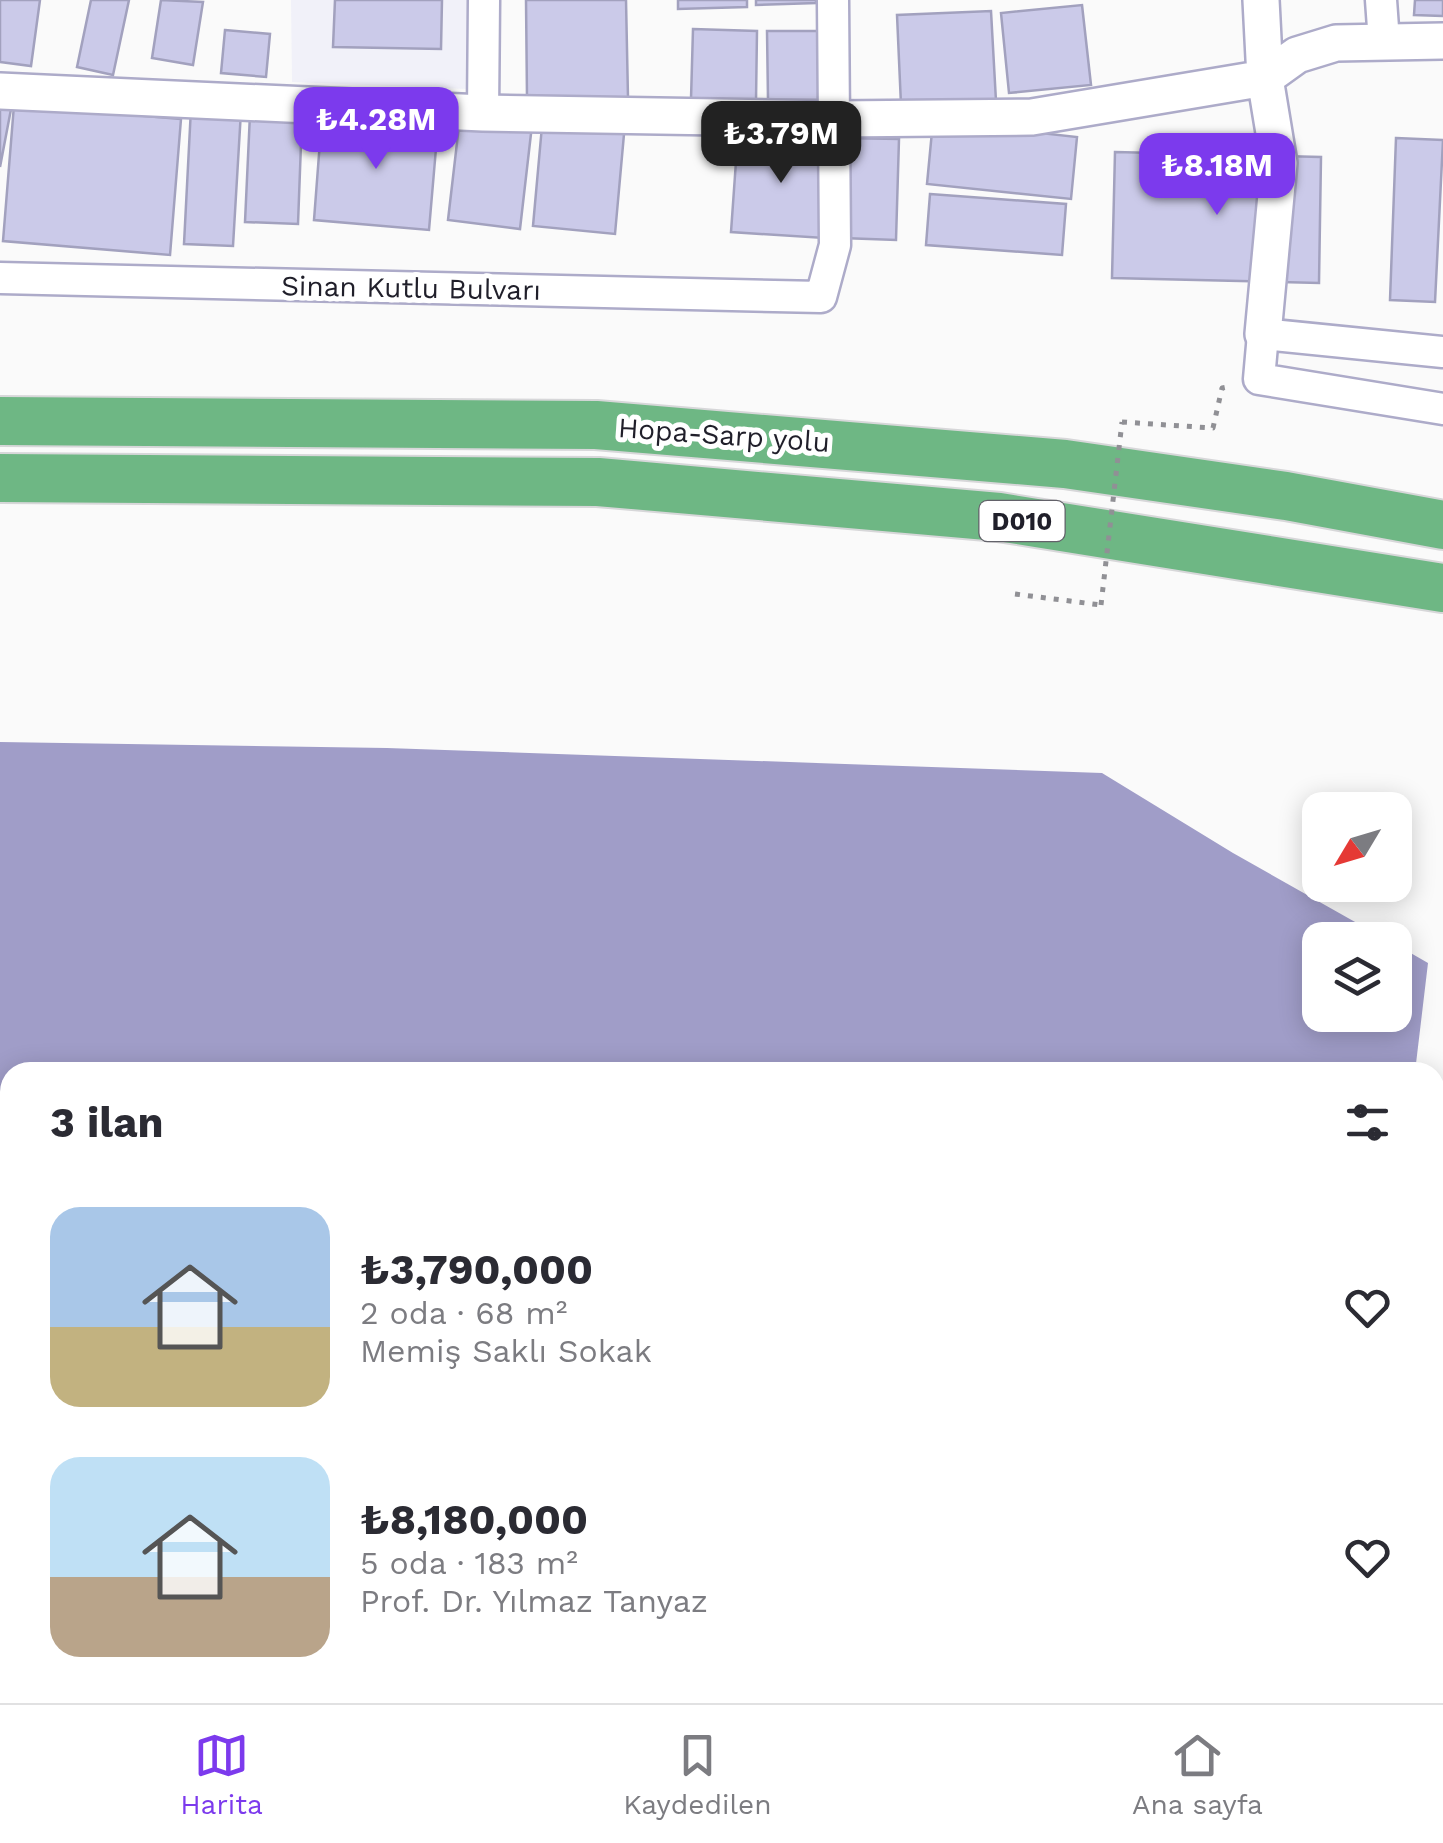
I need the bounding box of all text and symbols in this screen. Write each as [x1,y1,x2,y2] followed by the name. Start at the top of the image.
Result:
[295,87,457,172] pin: ₺4.28M
[316,100,436,138] text: ₺4.28M
[700,101,862,186] pin: ₺3.79M
[723,114,839,152] text: ₺3.79M
[1136,133,1298,218] pin: ₺8.18M
[1161,146,1273,184] text: ₺8.18M
[281,269,541,307] street label: Sinan Kutlu Bulvarı
[617,411,831,459] street label: Hopa-Sarp yolu
[980,501,1064,541] road number: D010
[1302,792,1412,902] north arrow
[1302,792,1412,1032] map controls
[1302,922,1412,1032] button: layers
[1340,1095,1395,1150] icon: filters
[50,1098,164,1147] text: 3 ilan
[360,1245,593,1294] text: ₺3,790,000
[130,1247,250,1367] icon: home
[1340,1280,1395,1335] icon: heart
[360,1294,568,1332] text: 2 oda · 68 m²
[360,1332,652,1370] text: Memiş Saklı Sokak
[360,1495,588,1544] text: ₺8,180,000
[130,1497,250,1617] icon: home
[1340,1530,1395,1585] icon: heart
[360,1544,578,1582] text: 5 oda · 183 m²
[360,1582,708,1620] text: Prof. Dr. Yılmaz Tanyaz
[180,1728,263,1821] tab: Harita
[623,1728,772,1821] tab: Kaydedilen
[1132,1728,1263,1821] tab: Ana sayfa

